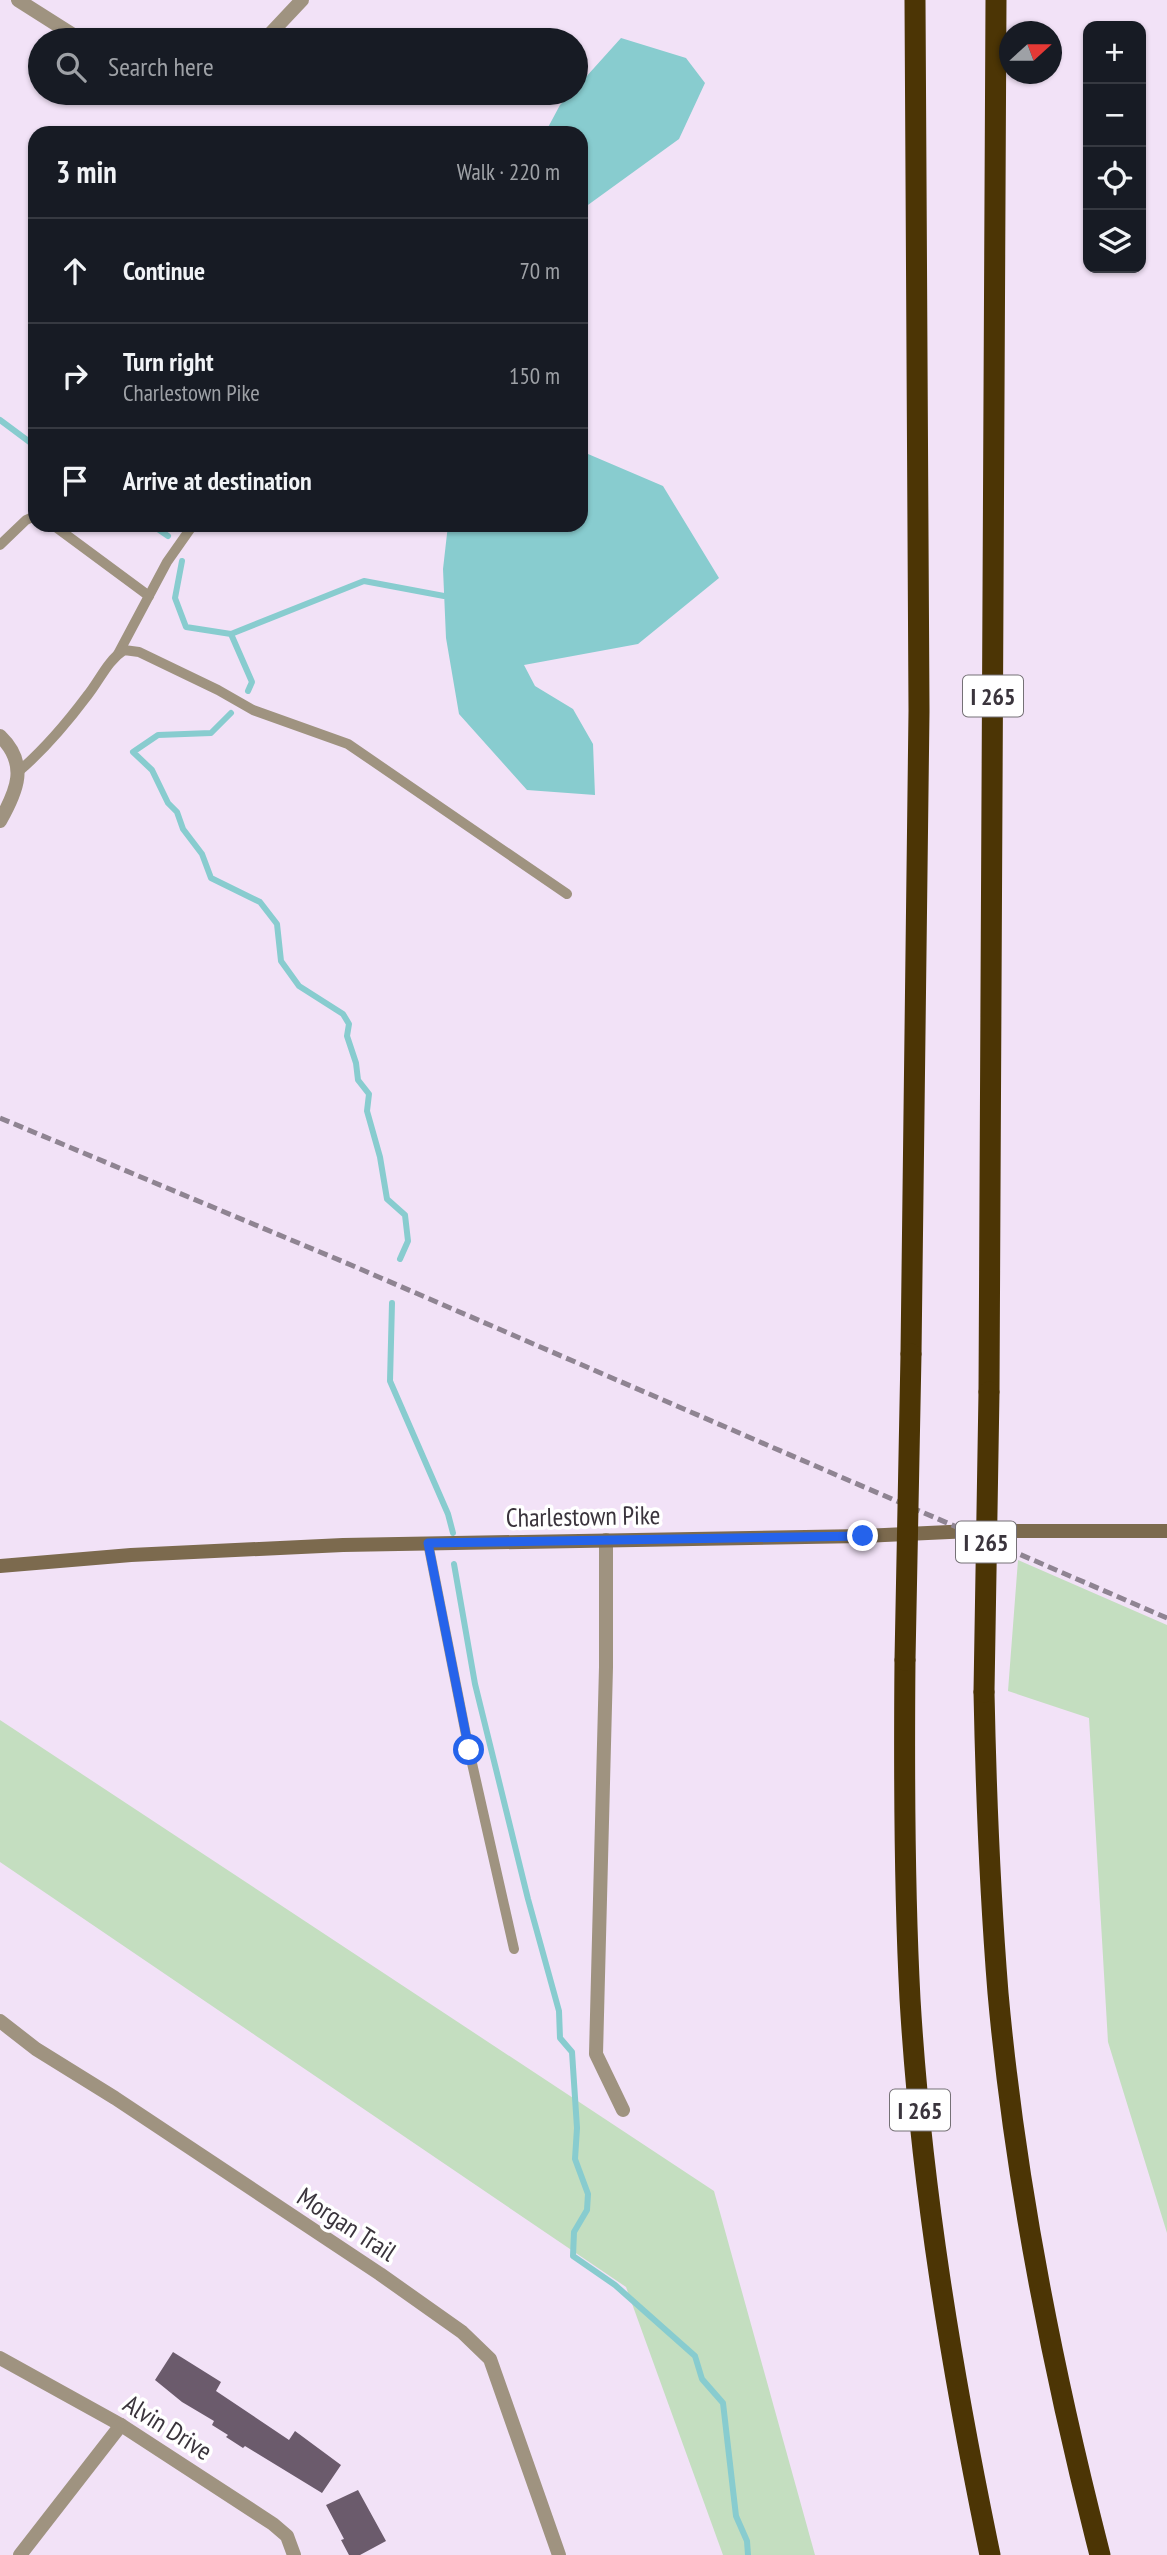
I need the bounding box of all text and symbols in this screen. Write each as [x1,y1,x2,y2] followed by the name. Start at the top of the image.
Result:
[999,21,1062,84] north arrow
[1083,21,1146,273] map controls
[1083,21,1146,84] button: +
[28,28,588,105] search box
[52,48,90,86] icon: search
[108,50,214,83] text: Search here
[1083,84,1146,147] button: −
[1083,147,1146,210] button: locate
[56,152,117,191] text: 3 min
[457,157,560,186] text: Walk · 220 m
[1083,210,1146,273] button: layers
[56,252,94,290] icon: ahead
[123,254,205,287] text: Continue
[519,256,560,285] text: 70 m
[123,345,214,378] text: Turn right
[56,357,94,395] icon: right
[509,361,560,390] text: 150 m
[123,378,260,407] text: Charlestown Pike
[56,462,94,500] icon: arrive
[123,464,312,497] text: Arrive at destination
[963,676,1023,716] road number: I 265
[505,1498,661,1534] street label: Charlestown Pike
[847,1520,878,1551] route end
[956,1522,1016,1562] road number: I 265
[453,1734,484,1765] route start
[890,2090,950,2130] road number: I 265
[291,2180,403,2268] street label: Morgan Trail
[118,2387,218,2467] street label: Alvin Drive

